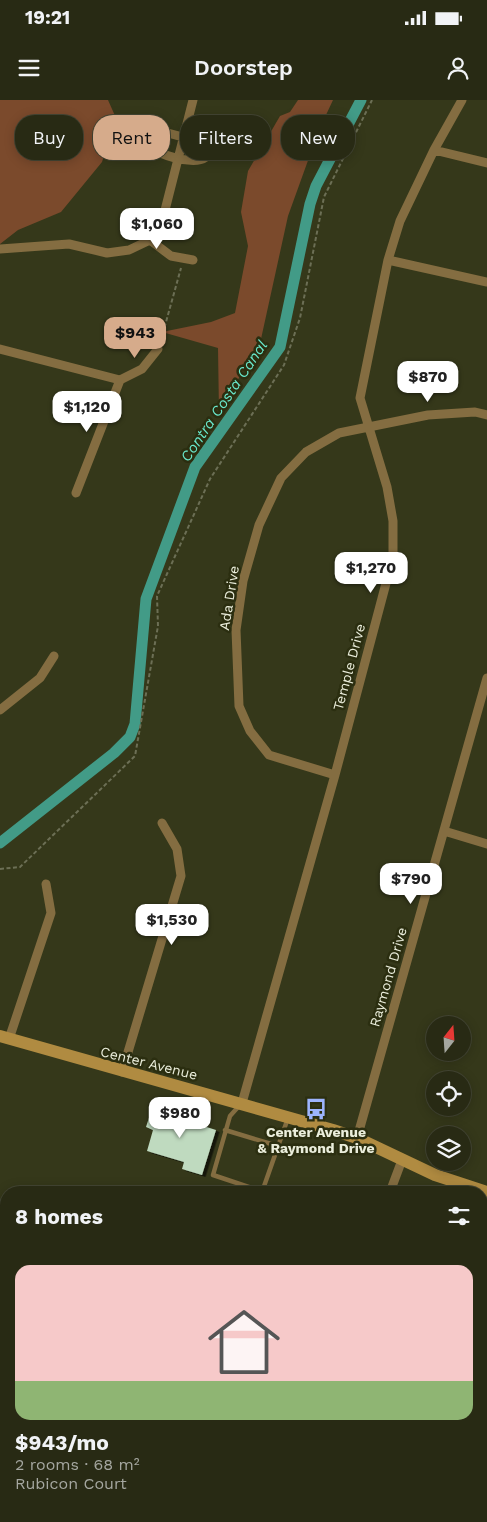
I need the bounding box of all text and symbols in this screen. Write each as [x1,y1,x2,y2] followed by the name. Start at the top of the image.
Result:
[25,6,70,29] text: 19:21
[15,54,43,82] icon: menu
[444,54,472,82] icon: person
[194,55,293,80] text: Doorstep
[15,115,83,160] chip: Buy
[93,115,170,160] chip: Rent
[180,115,271,160] chip: Filters
[281,115,355,160] chip: New
[116,208,198,250] pin: $1,060
[131,214,183,233] text: $1,060
[105,316,165,359] pin: $943
[115,323,155,342] text: $943
[177,336,272,465] water label: Contra Costa Canal
[398,360,458,403] pin: $870
[408,367,448,386] text: $870
[46,390,128,433] pin: $1,120
[64,397,110,416] text: $1,120
[330,552,412,594] pin: $1,270
[346,558,396,577] text: $1,270
[216,565,242,631] street label: Ada Drive
[330,622,368,712] street label: Temple Drive
[381,862,441,905] pin: $790
[391,869,431,888] text: $790
[131,904,213,946] pin: $1,530
[147,910,197,929] text: $1,530
[366,925,410,1029] street label: Raymond Drive
[426,1016,471,1061] north arrow
[426,1016,471,1171] map controls
[99,1043,199,1083] street label: Center Avenue
[426,1071,471,1116] button: locate
[150,1096,210,1139] pin: $980
[303,1096,329,1122] bus stop icon: Center Avenue & Raymond Drive
[160,1103,200,1122] text: $980
[257,1124,375,1156] place label: Center Avenue & Raymond Drive
[426,1126,471,1171] button: layers
[445,1202,473,1230] icon: filters
[15,1204,103,1229] text: 8 homes
[199,1297,289,1387] icon: home
[15,1430,109,1455] text: $943/mo
[15,1455,140,1474] text: 2 rooms · 68 m²
[15,1474,127,1493] text: Rubicon Court

